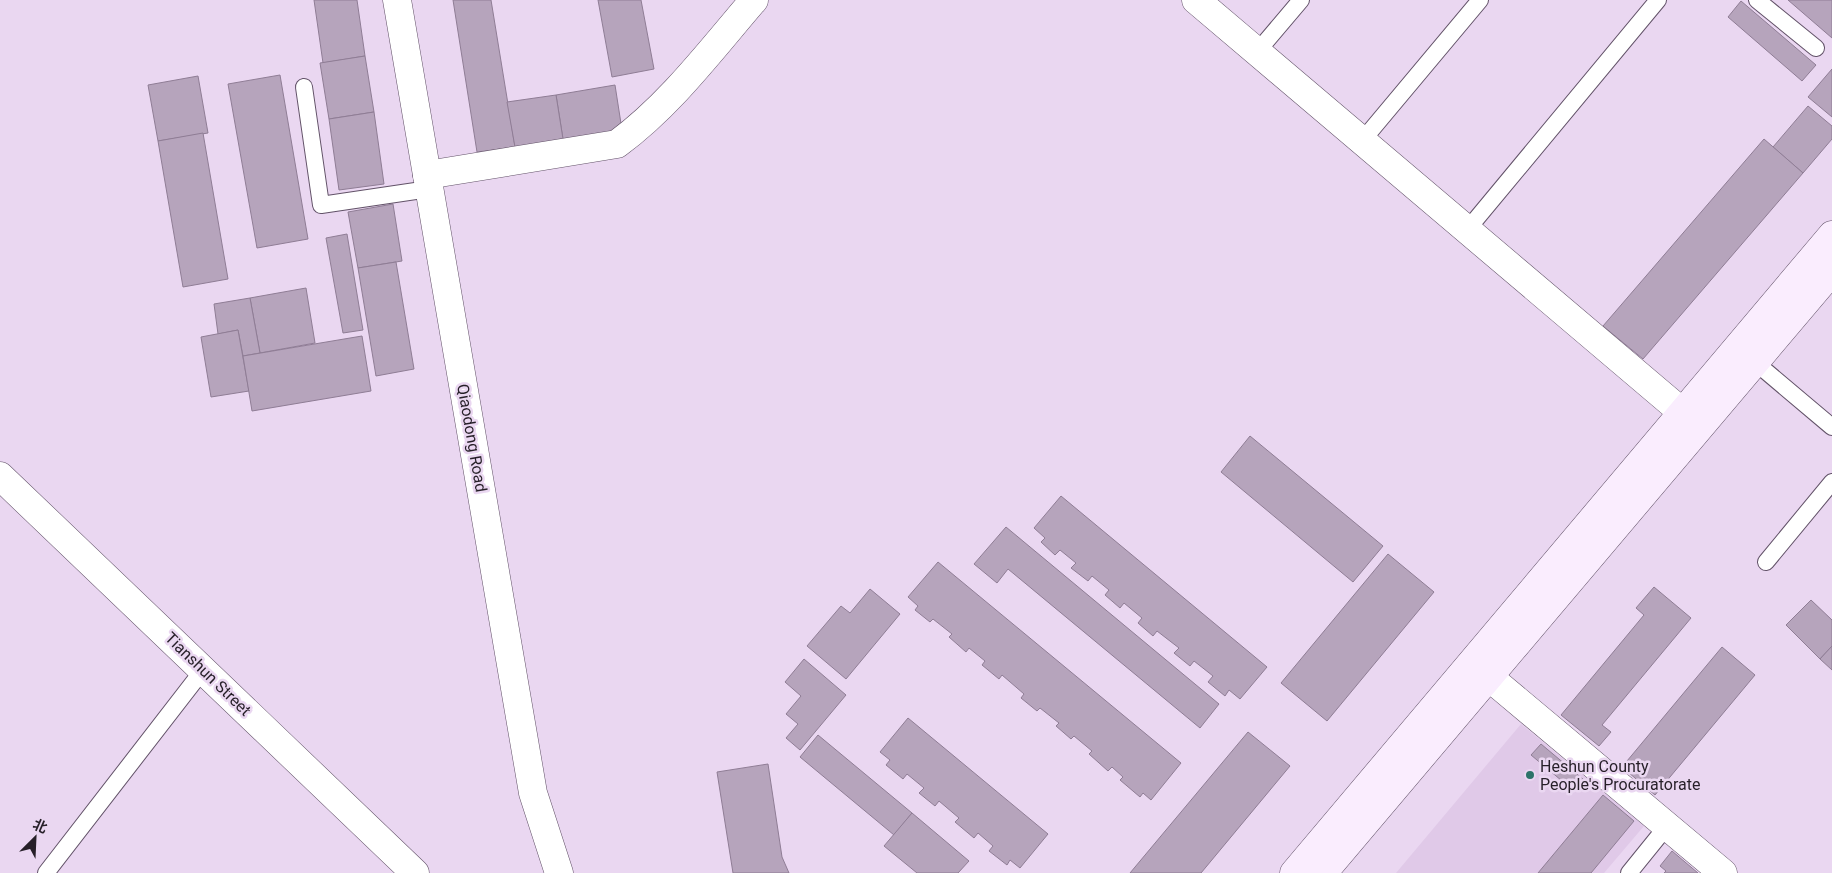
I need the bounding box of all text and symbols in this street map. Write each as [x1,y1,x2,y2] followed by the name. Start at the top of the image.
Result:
[453,382,491,494] street label: Qiaodong Road
[161,628,255,720] street label: Tianshun Street
[1540,757,1700,794] place label: Heshun County People's Procuratorate
[1524,769,1536,781] marker: Heshun County People's Procuratorate
[10,813,60,863] north arrow
[31,816,50,836] text: 北

